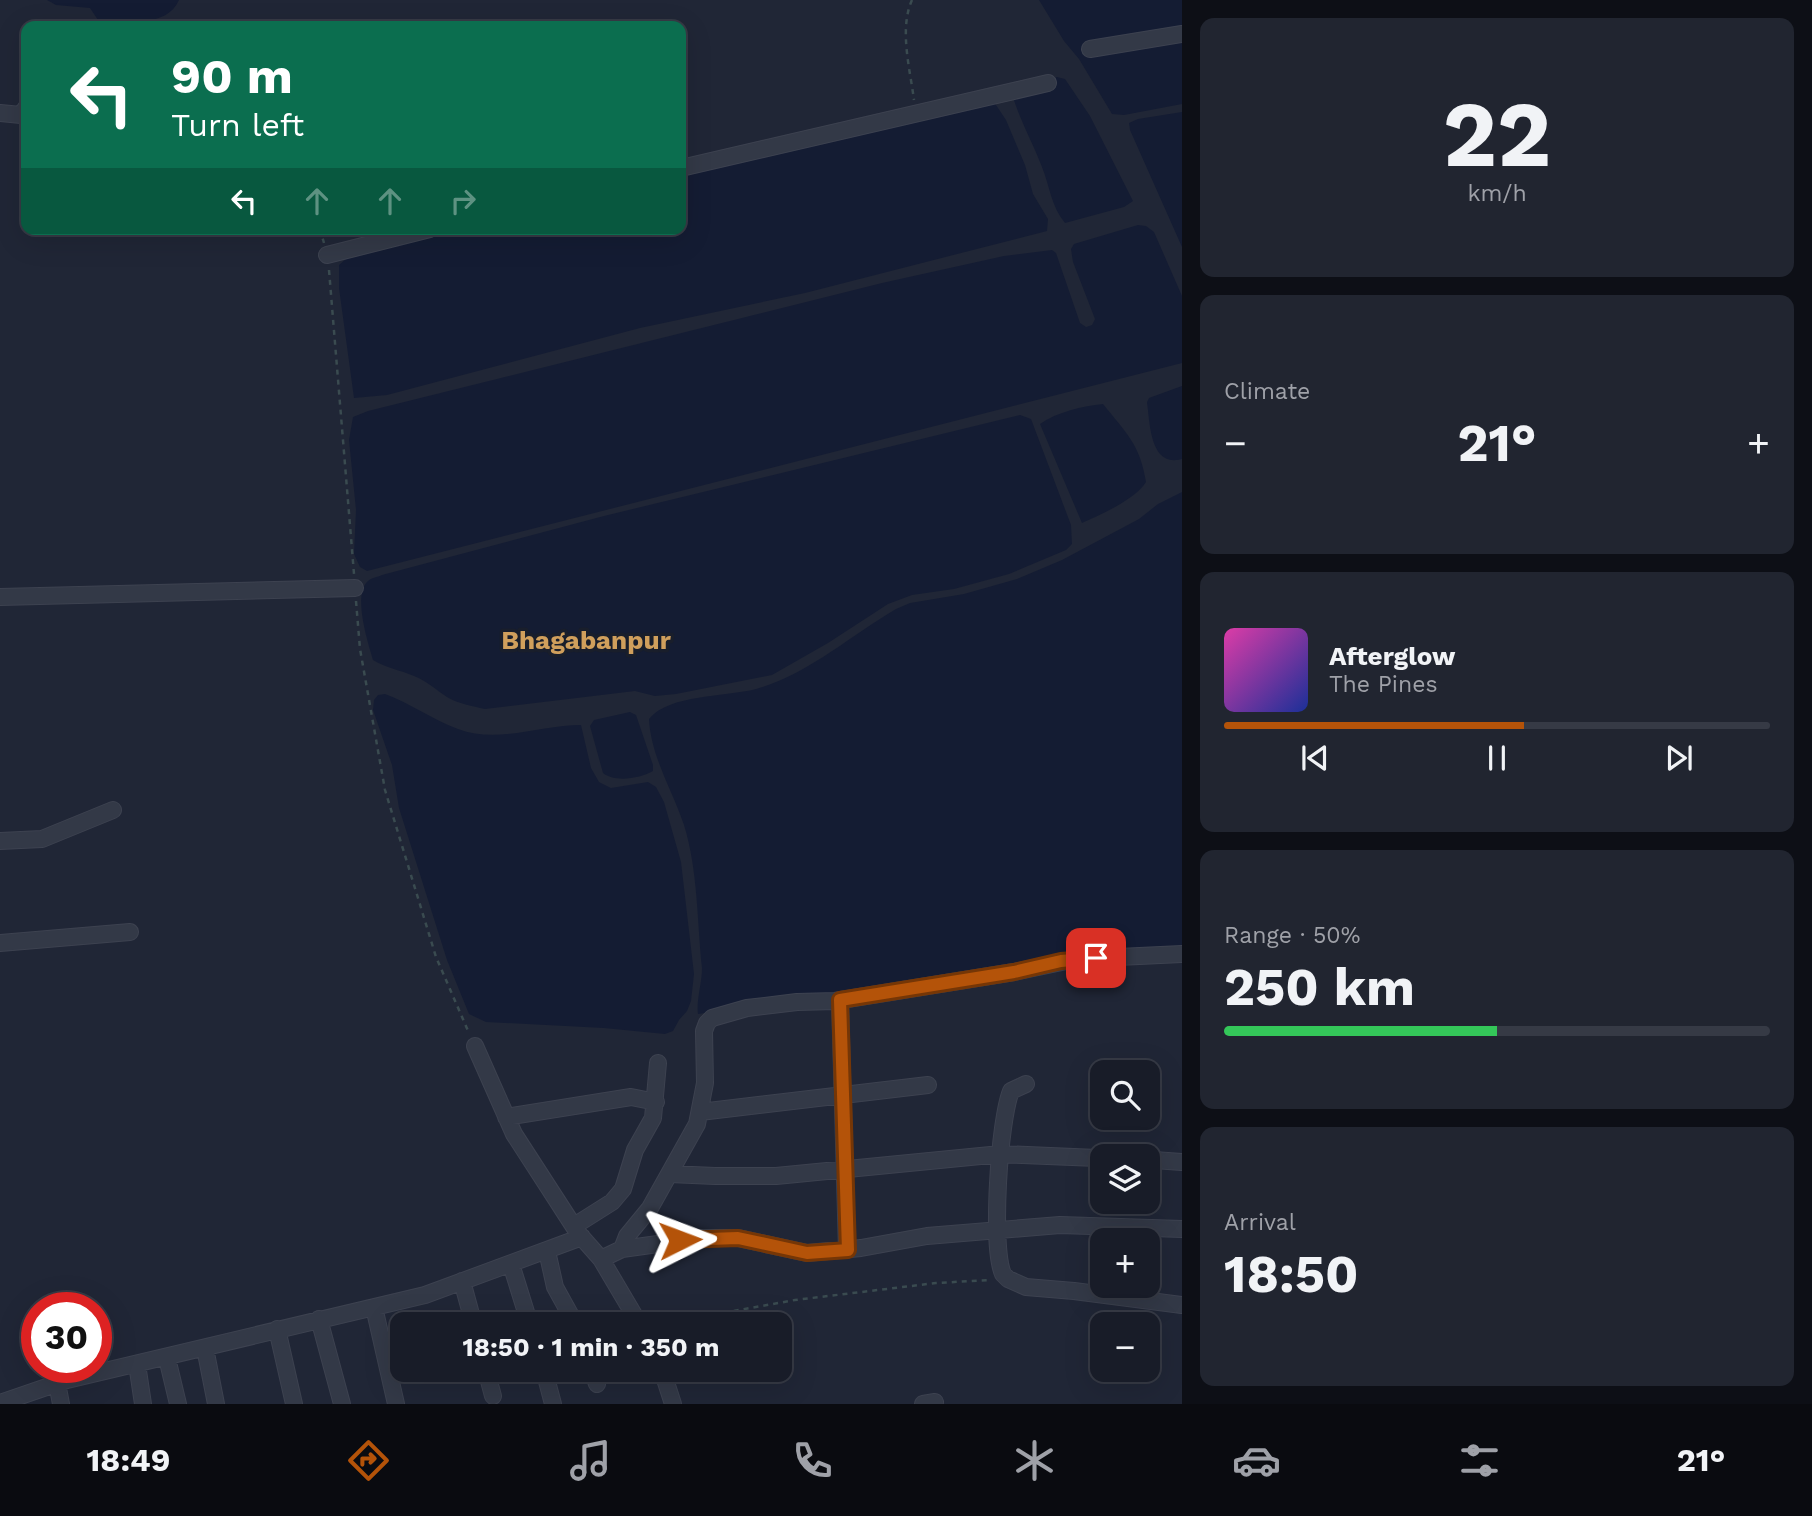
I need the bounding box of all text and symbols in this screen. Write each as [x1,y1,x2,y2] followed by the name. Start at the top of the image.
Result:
[171,47,293,105] text: 90 m
[56,49,147,140] icon: left
[1443,81,1551,188] text: 22
[171,106,304,144] text: Turn left
[1467,180,1527,207] text: km/h
[225,182,263,220] icon: left
[298,182,336,220] icon: ahead
[371,182,409,220] icon: ahead
[444,182,482,220] icon: right
[1224,378,1310,405] text: Climate
[1457,413,1537,474] text: 21°
[1224,421,1247,465] text: −
[1747,421,1770,465] text: +
[501,625,672,655] district label: Bhagabanpur
[1329,641,1455,671] text: Afterglow
[1329,671,1438,698] text: The Pines
[1296,739,1334,777] icon: previous
[1478,739,1516,777] icon: pause
[1660,739,1698,777] icon: next
[1224,922,1360,949] text: Range · 50%
[1066,928,1126,988] pin
[1077,939,1115,977] icon: arrive
[1224,957,1415,1018] text: 250 km
[1090,1060,1160,1382] map controls
[1090,1060,1160,1130] button: search
[1090,1144,1160,1214] button: layers
[643,1203,717,1277] position arrow
[1224,1209,1296,1236] text: Arrival
[1090,1228,1160,1298] button: +
[1224,1244,1359,1305] text: 18:50
[21,1292,112,1383] speed limit sign: 30
[1090,1312,1160,1382] button: −
[462,1332,720,1362] text: 18:50 · 1 min · 350 m
[344,1436,393,1485] icon: directions
[566,1436,615,1485] icon: music
[788,1436,837,1485] icon: phone
[1010,1436,1059,1485] icon: climate
[1232,1436,1281,1485] icon: car
[1455,1436,1504,1485] icon: filters
[87,1441,170,1479] text: 18:49
[1677,1441,1725,1479] text: 21°

